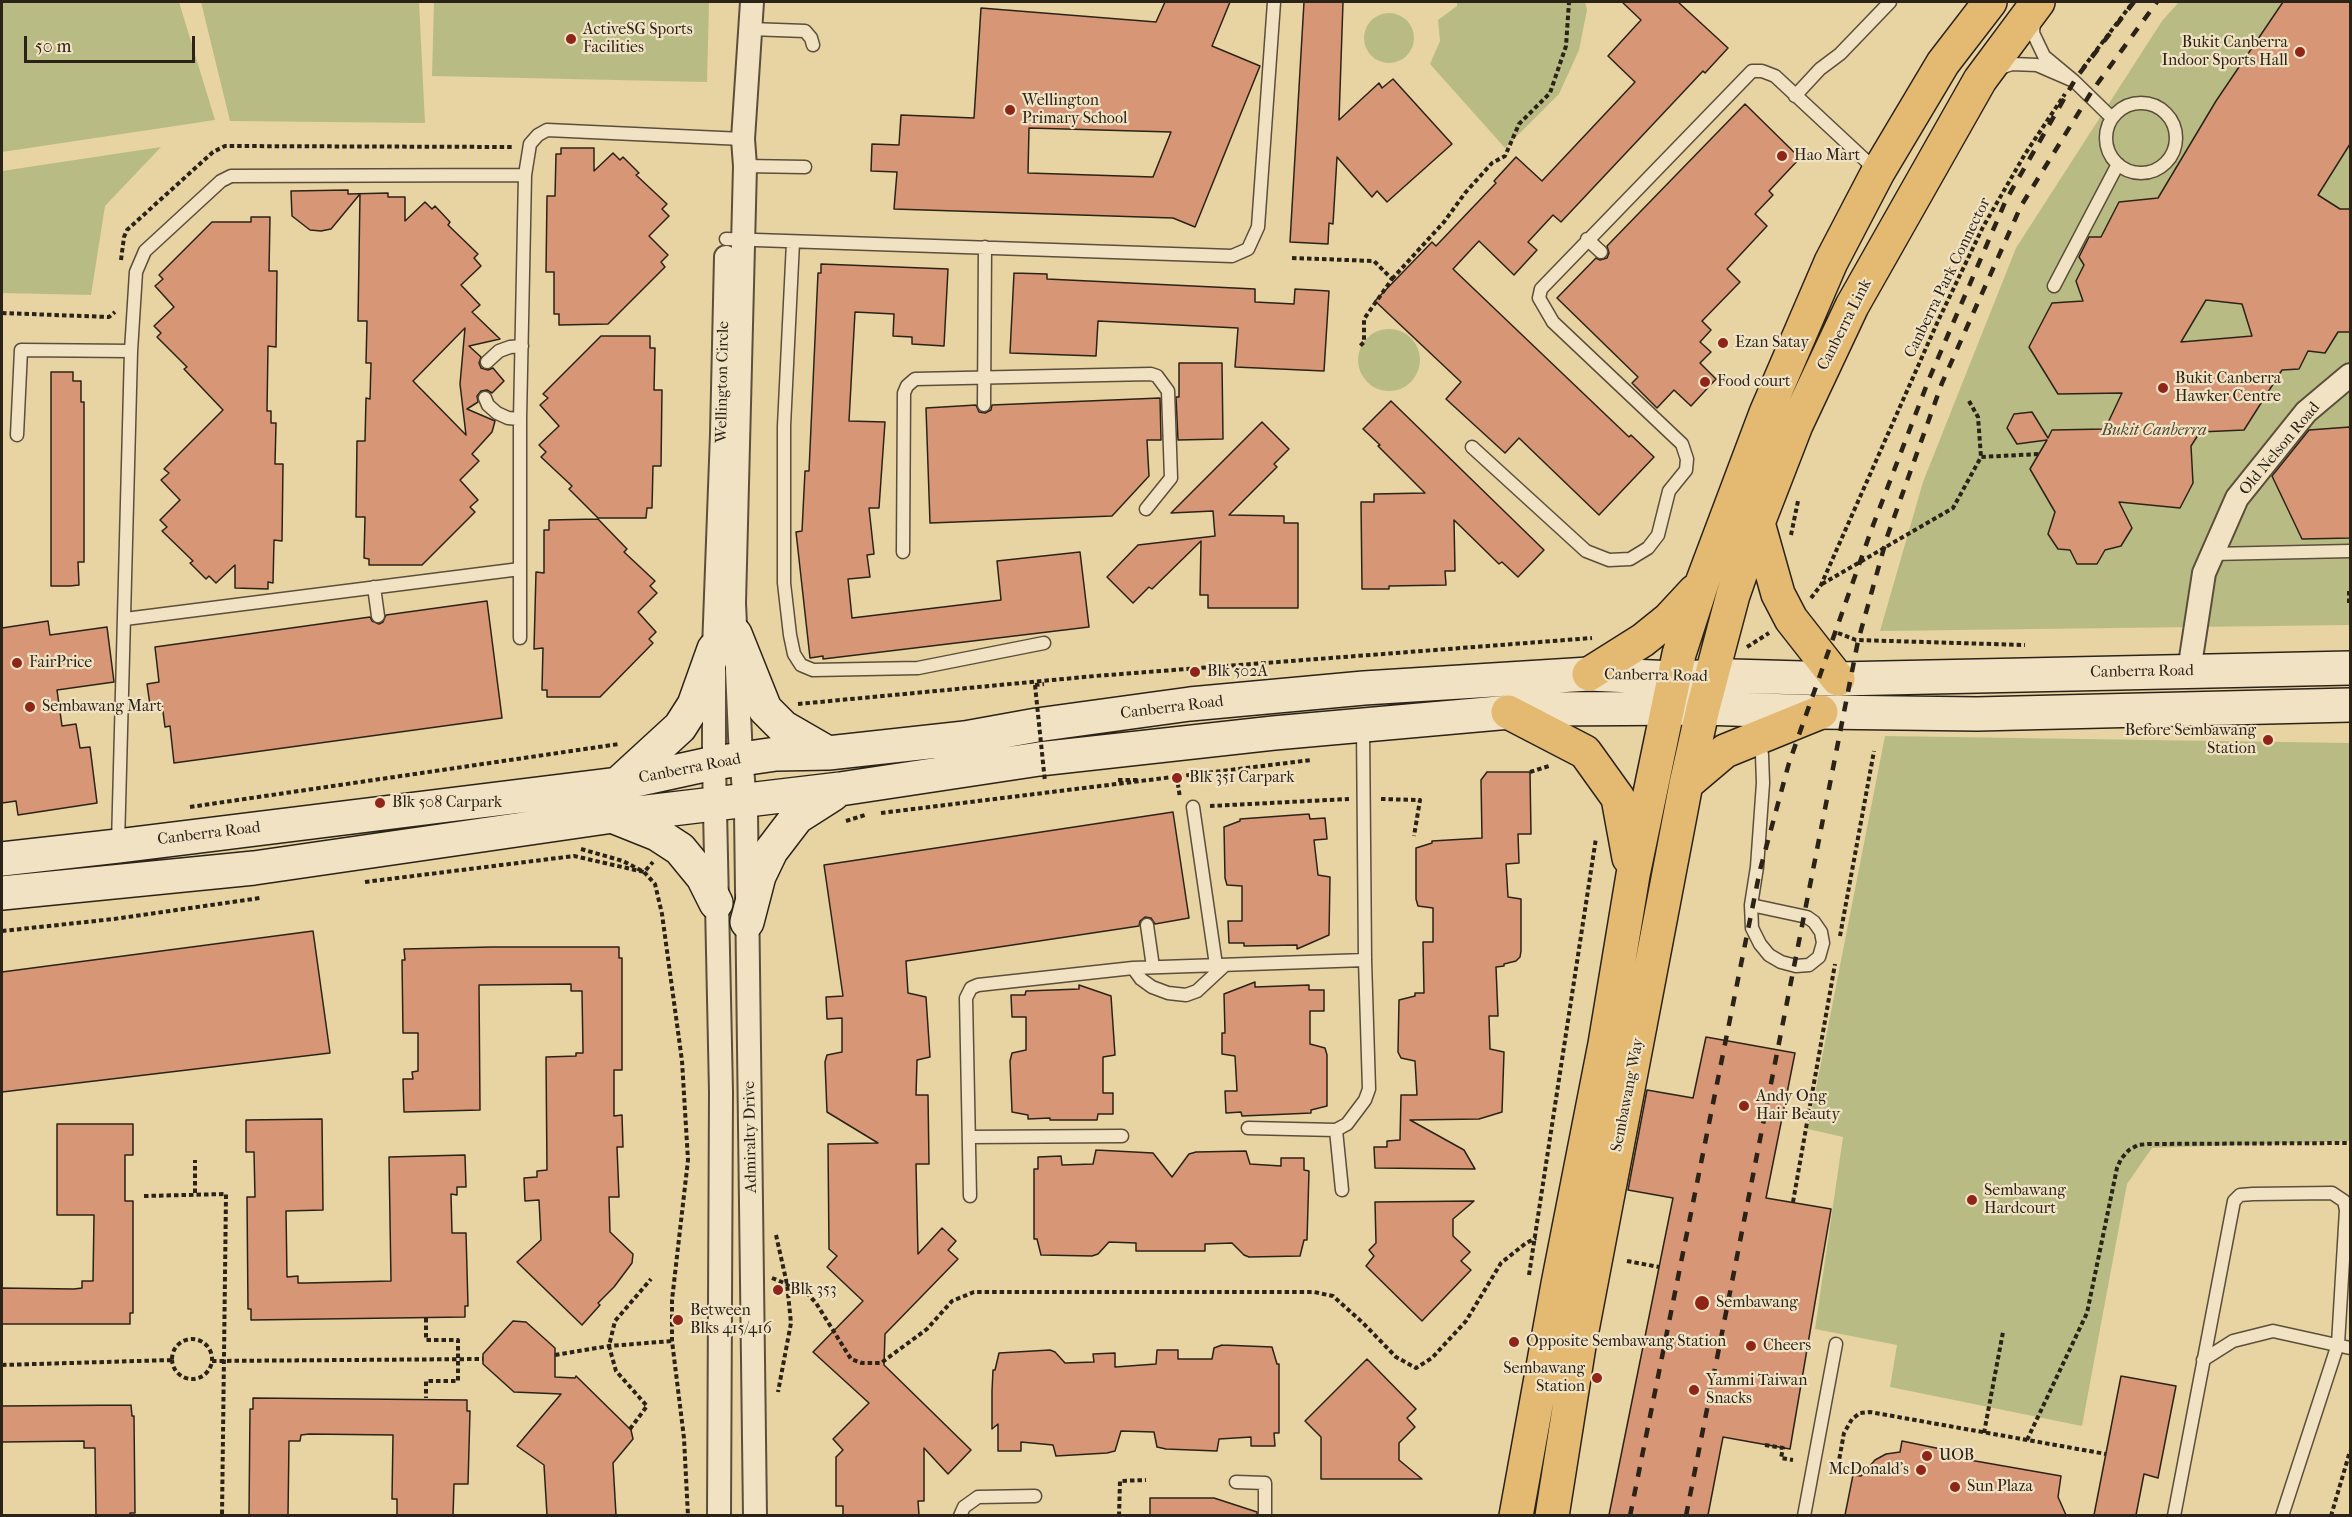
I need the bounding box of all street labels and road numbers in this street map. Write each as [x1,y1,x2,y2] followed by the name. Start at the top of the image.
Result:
[1901,195,1995,361] street label: Canberra Park Connector
[1814,276,1876,374] street label: Canberra Link
[712,321,734,443] street label: Wellington Circle
[2236,399,2324,499] street label: Old Nelson Road
[2090,661,2194,683] street label: Canberra Road
[1604,665,1708,687] street label: Canberra Road
[1119,692,1225,724] street label: Canberra Road
[637,750,743,788] street label: Canberra Road
[156,818,262,850] street label: Canberra Road
[1608,1036,1648,1154] street label: Sembawang Way
[740,1081,762,1193] street label: Admiralty Drive

